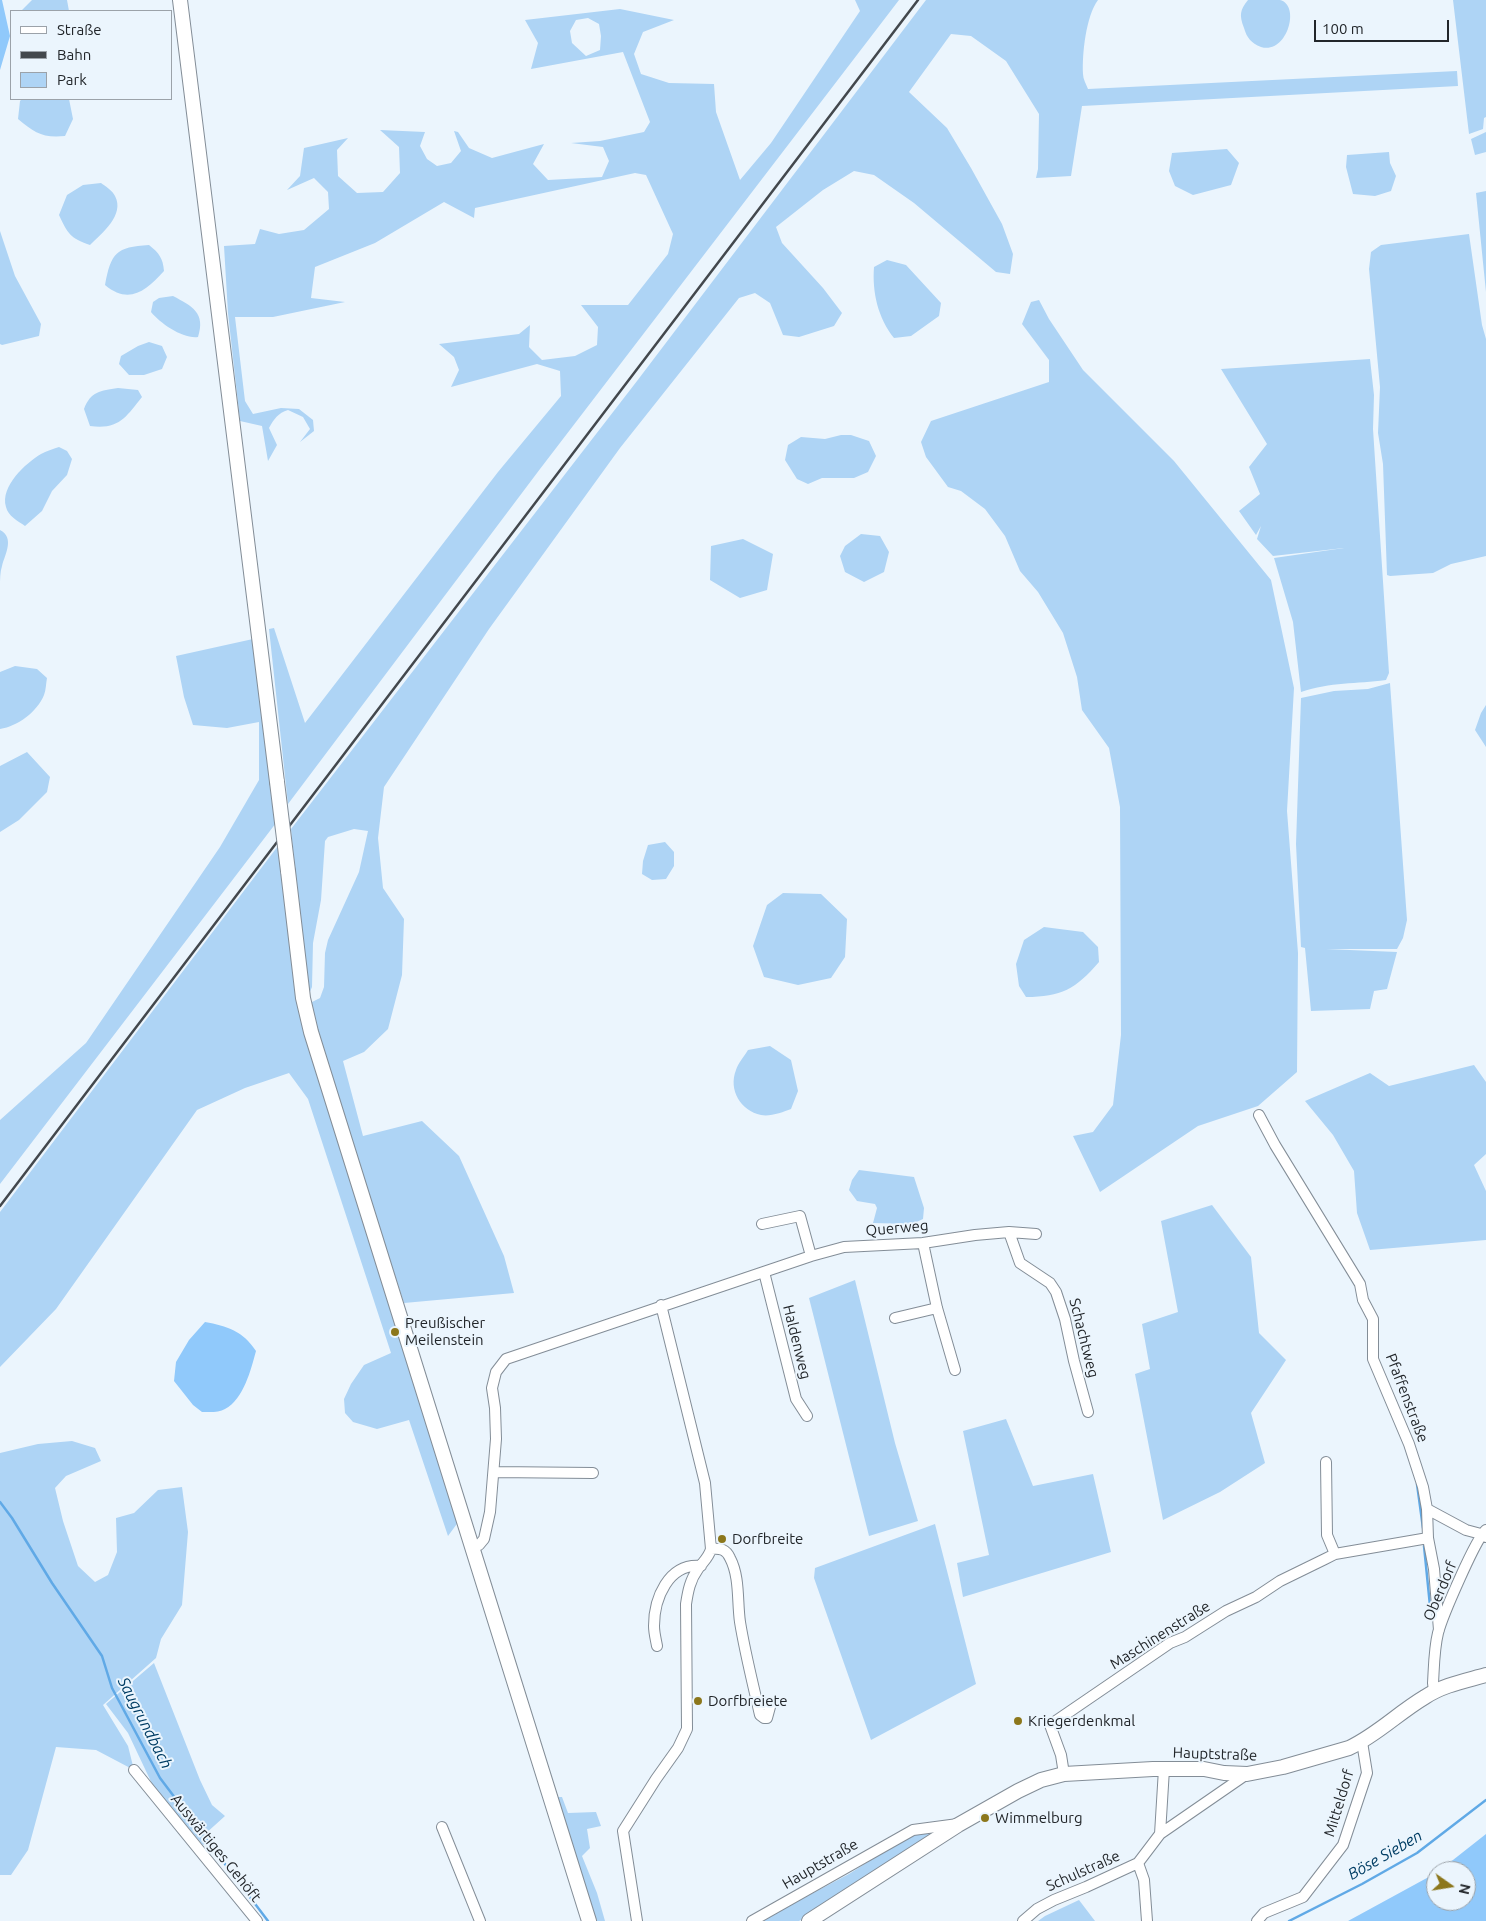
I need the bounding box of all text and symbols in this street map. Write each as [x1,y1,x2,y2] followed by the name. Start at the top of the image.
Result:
[10,10,172,100] legend
[1316,10,1451,42] scale bar
[1322,20,1364,37] text: 100 m
[57,21,101,38] text: Straße
[57,46,91,63] text: Bahn
[57,71,87,88] text: Park
[865,1216,929,1240] street label: Querweg
[1065,1296,1103,1380] street label: Schachtweg
[779,1303,815,1381] street label: Haldenweg
[405,1314,485,1349] place label: Preußischer Meilenstein
[389,1326,401,1338] marker: Preußischer Meilenstein
[1382,1351,1432,1445] street label: Pfaffenstraße
[732,1530,803,1548] place label: Dorfbreite
[716,1533,728,1545] marker: Dorfbreite
[1419,1558,1461,1624] street label: Oberdorf
[1106,1597,1214,1673] street label: Maschinenstraße
[114,1674,176,1772] water label: Saugrundbach
[708,1692,788,1710] place label: Dorfbreiete
[692,1695,704,1707] marker: Dorfbreiete
[1028,1712,1135,1730] place label: Kriegerdenkmal
[1012,1715,1024,1727] marker: Kriegerdenkmal
[1172,1744,1258,1764] street label: Hauptstraße
[1320,1767,1358,1839] street label: Mitteldorf
[167,1790,265,1906] street label: Auswärtiges Gehöft
[995,1809,1083,1827] place label: Wimmelburg
[979,1812,991,1824] marker: Wimmelburg
[1344,1826,1426,1884] water label: Böse Sieben
[779,1835,861,1893] street label: Hauptstraße
[1043,1847,1123,1895] street label: Schulstraße
[1426,1861,1476,1911] north arrow
[1456,1882,1474,1896] text: N

